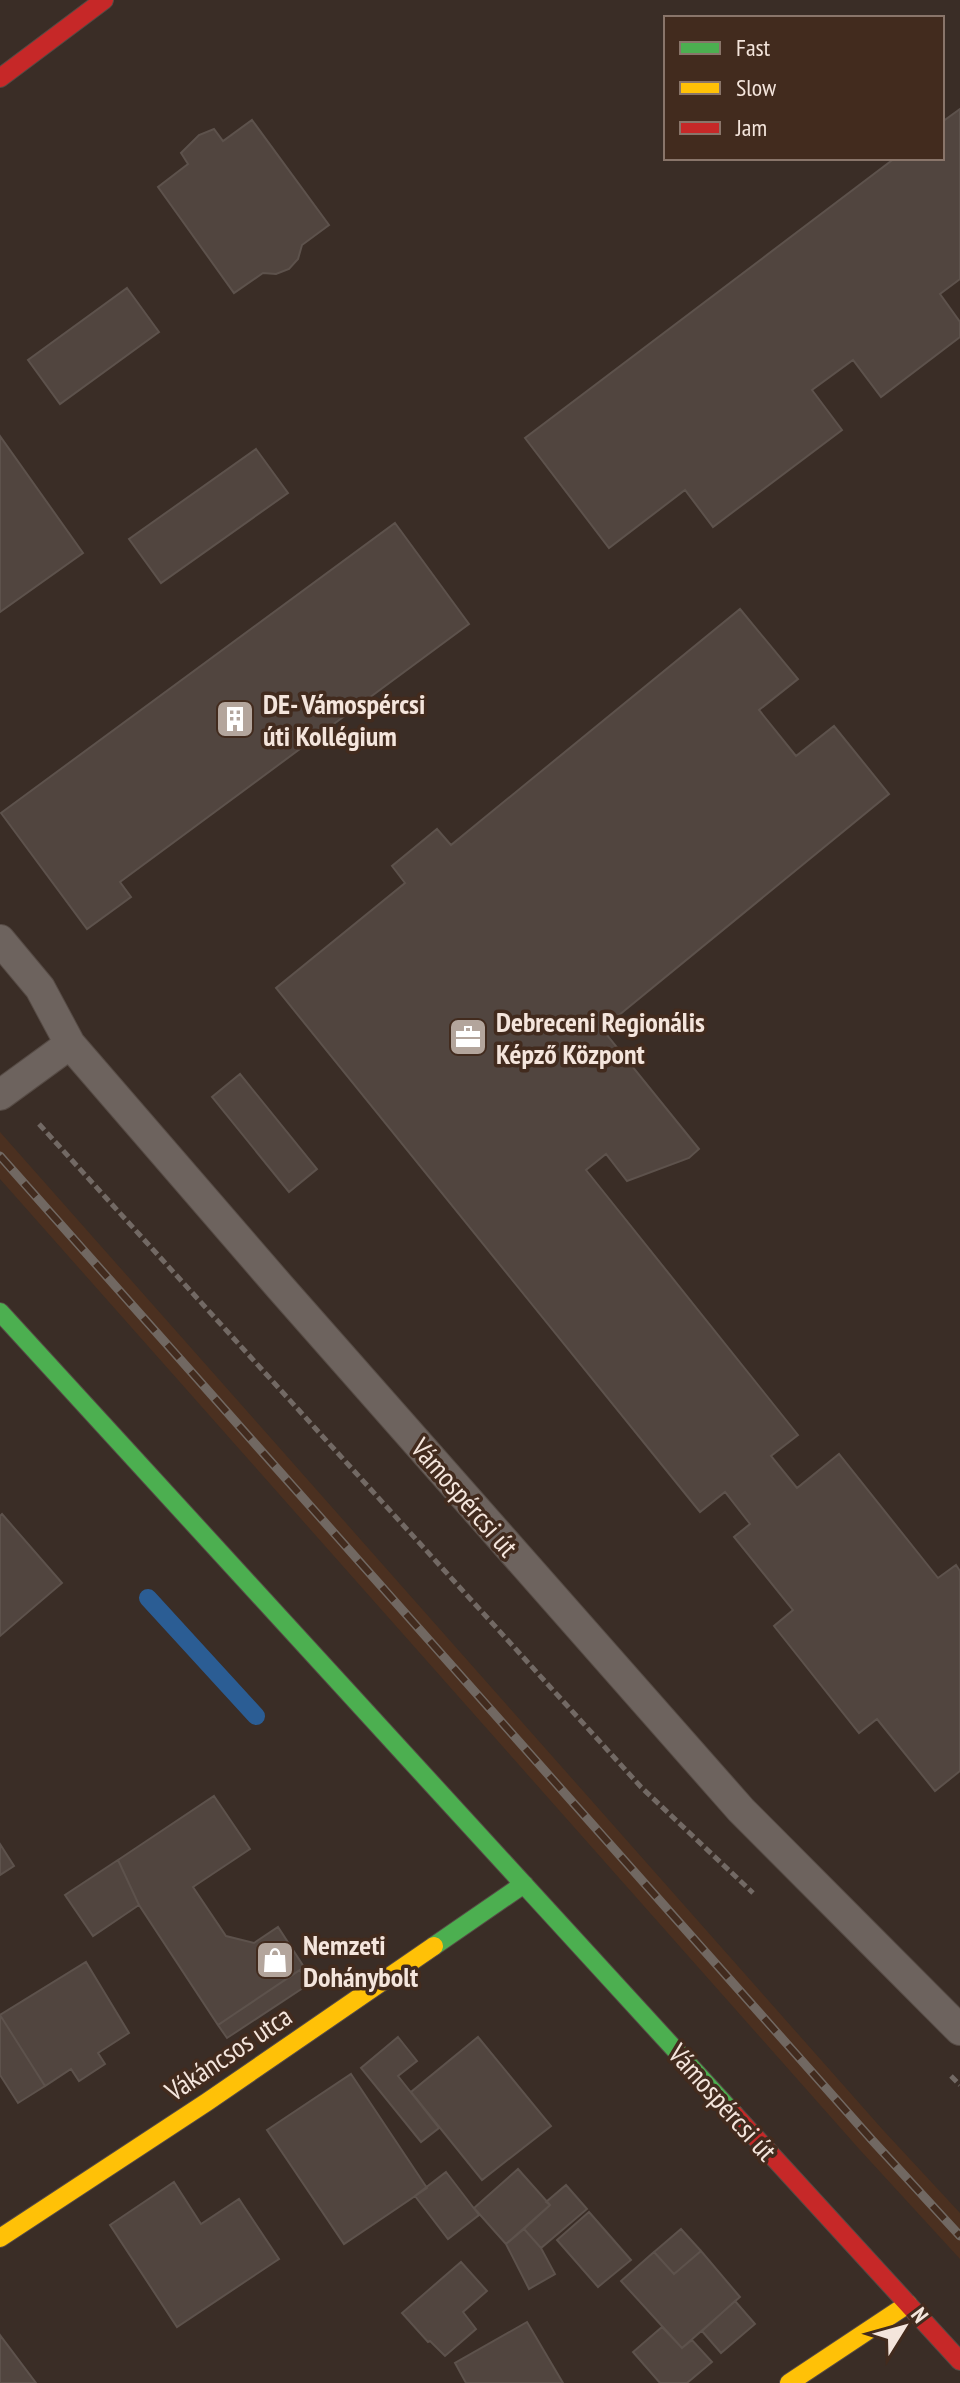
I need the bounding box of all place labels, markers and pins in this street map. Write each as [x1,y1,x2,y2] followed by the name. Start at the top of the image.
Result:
[263,685,425,754] place label: DE- Vámospércsi úti Kollégium
[214,698,256,740] building icon: DE- Vámospércsi úti Kollégium
[496,1003,705,1072] place label: Debreceni Regionális Képző Központ
[447,1016,489,1058] office icon: Debreceni Regionális Képző Központ
[303,1926,418,1995] place label: Nemzeti Dohánybolt
[254,1939,296,1981] shop icon: Nemzeti Dohánybolt

